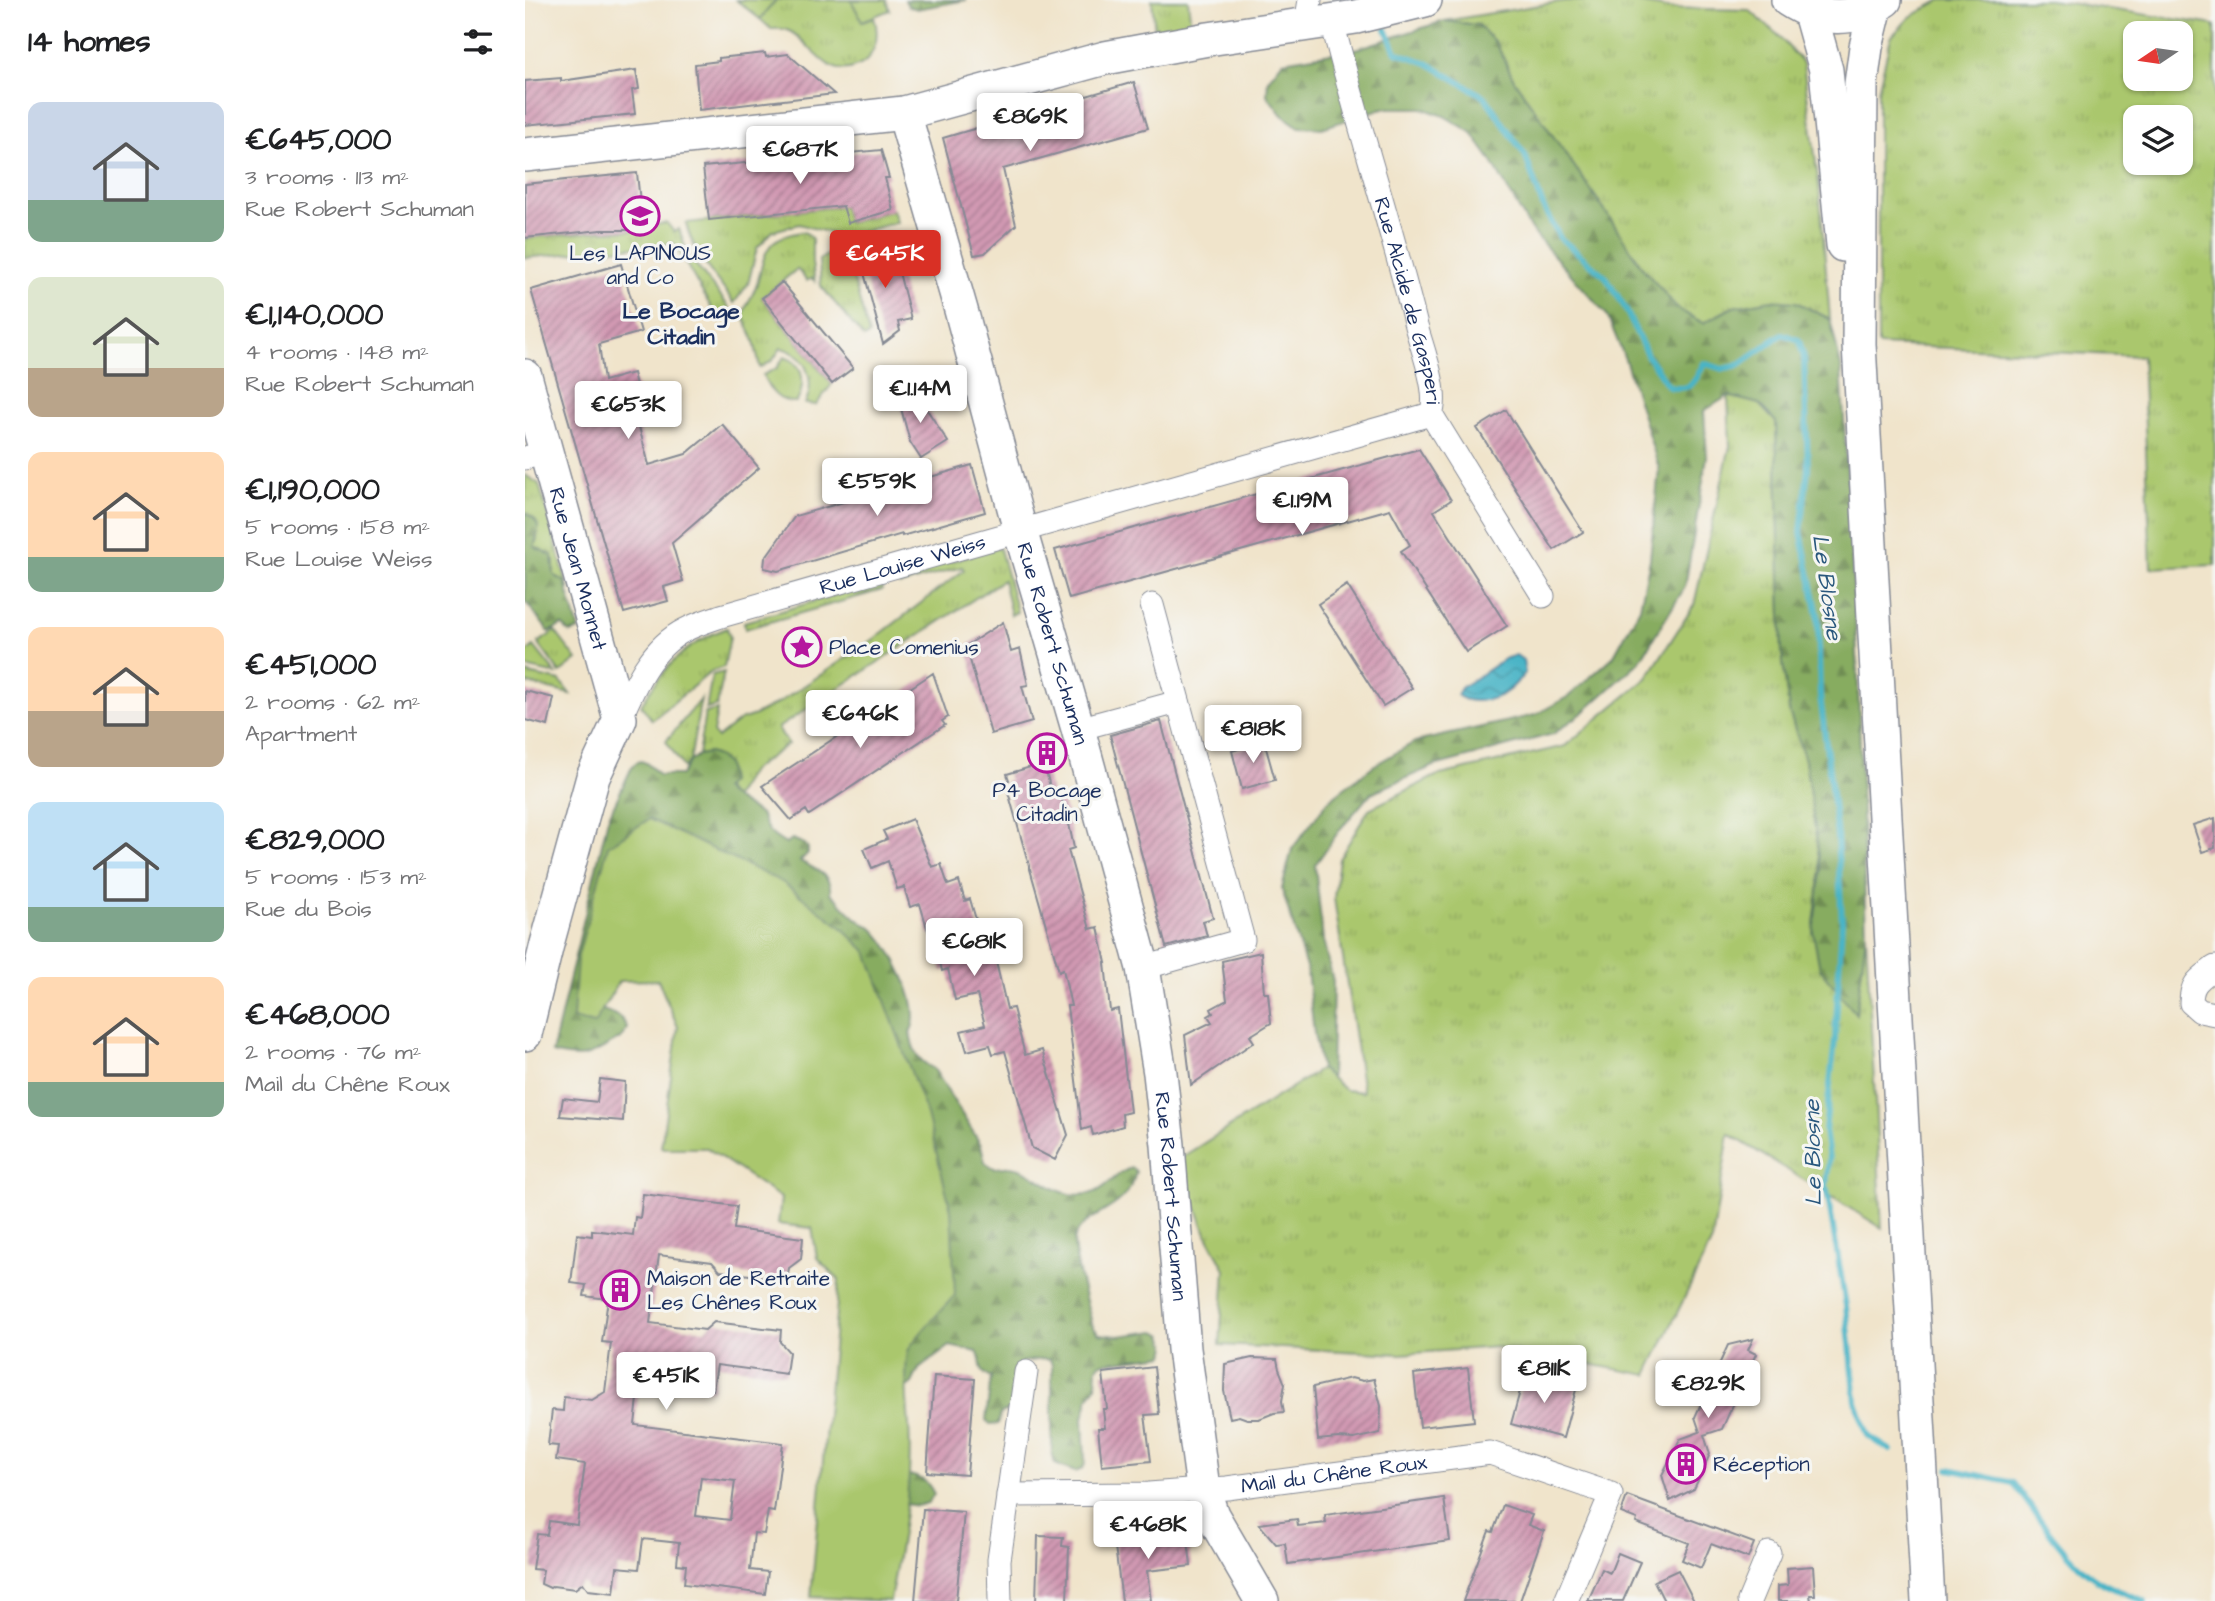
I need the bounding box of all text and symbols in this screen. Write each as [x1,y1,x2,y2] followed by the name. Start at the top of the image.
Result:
[28,21,151,63] text: 14 homes
[2123,21,2193,91] north arrow
[2123,21,2193,175] map controls
[459,23,497,61] icon: filters
[981,94,1079,153] pin: €869K
[993,100,1067,132] text: €869K
[2123,105,2193,175] button: layers
[245,119,391,161] text: €645,000
[751,127,849,186] pin: €687K
[84,130,168,214] icon: home
[762,133,838,165] text: €687K
[245,161,409,193] text: 3 rooms · 113 m²
[245,193,474,225] text: Rue Robert Schuman
[1367,194,1448,405] street label: Rue Alcide de Gasperi
[619,195,661,237] school or university icon: Les LAPINOUS and Co
[836,230,934,290] pin: €645K
[846,237,924,269] text: €645K
[569,239,711,292] place label: Les LAPINOUS and Co
[245,294,383,336] text: €1,140,000
[622,295,740,353] district label: Le Bocage Citadin
[84,305,168,389] icon: home
[245,336,429,368] text: 4 rooms · 148 m²
[863,366,977,425] pin: €1.14M
[245,368,474,400] text: Rue Robert Schuman
[889,372,951,404] text: €1.14M
[579,382,677,441] pin: €653K
[591,388,665,420] text: €653K
[828,458,926,518] pin: €559K
[838,465,916,497] text: €559K
[245,469,380,511] text: €1,190,000
[1245,477,1359,537] pin: €1.19M
[84,480,168,564] icon: home
[542,484,614,654] street label: Rue Jean Monnet
[1272,484,1332,516] text: €1.19M
[245,511,430,543] text: 5 rooms · 158 m²
[816,527,989,602] street label: Rue Louise Weiss
[1804,532,1850,643] water label: Le Blosne
[1009,539,1096,748] street label: Rue Robert Schuman
[245,543,433,575] text: Rue Louise Weiss
[781,626,823,668] place icon: Place Comenius
[829,633,979,662] place label: Place Comenius
[245,644,376,686] text: €451,000
[84,655,168,739] icon: home
[245,686,420,718] text: 2 rooms · 62 m²
[811,690,909,750] pin: €646K
[822,697,898,729] text: €646K
[1204,706,1302,765] pin: €818K
[1221,712,1285,744] text: €818K
[245,718,357,750] text: Apartment
[1026,732,1068,774] building icon: P4 Bocage Citadin
[993,776,1102,829] place label: P4 Bocage Citadin
[245,819,385,861] text: €829,000
[84,830,168,914] icon: home
[245,861,427,893] text: 5 rooms · 153 m²
[245,893,372,925] text: Rue du Bois
[925,918,1023,978] pin: €681K
[942,925,1006,957] text: €681K
[245,994,390,1036] text: €468,000
[84,1005,168,1089] icon: home
[245,1036,421,1068] text: 2 rooms · 76 m²
[245,1068,450,1100] text: Mail du Chêne Roux
[1147,1090,1194,1302] street label: Rue Robert Schuman
[1796,1098,1830,1206] water label: Le Blosne
[647,1264,830,1317] place label: Maison de Retraite Les Chênes Roux
[599,1269,641,1311] building icon: Maison de Retraite Les Chênes Roux
[1495,1346,1593,1405] pin: €811K
[617,1352,715,1412] pin: €451K
[1517,1352,1571,1384] text: €811K
[632,1359,700,1391] text: €451K
[1659,1360,1757,1420] pin: €829K
[1671,1367,1745,1399] text: €829K
[1665,1443,1707,1485] building icon: Réception
[1239,1448,1429,1501] street label: Mail du Chêne Roux
[1713,1450,1810,1480] place label: Réception
[1099,1502,1197,1561] pin: €468K
[1109,1508,1187,1540] text: €468K

